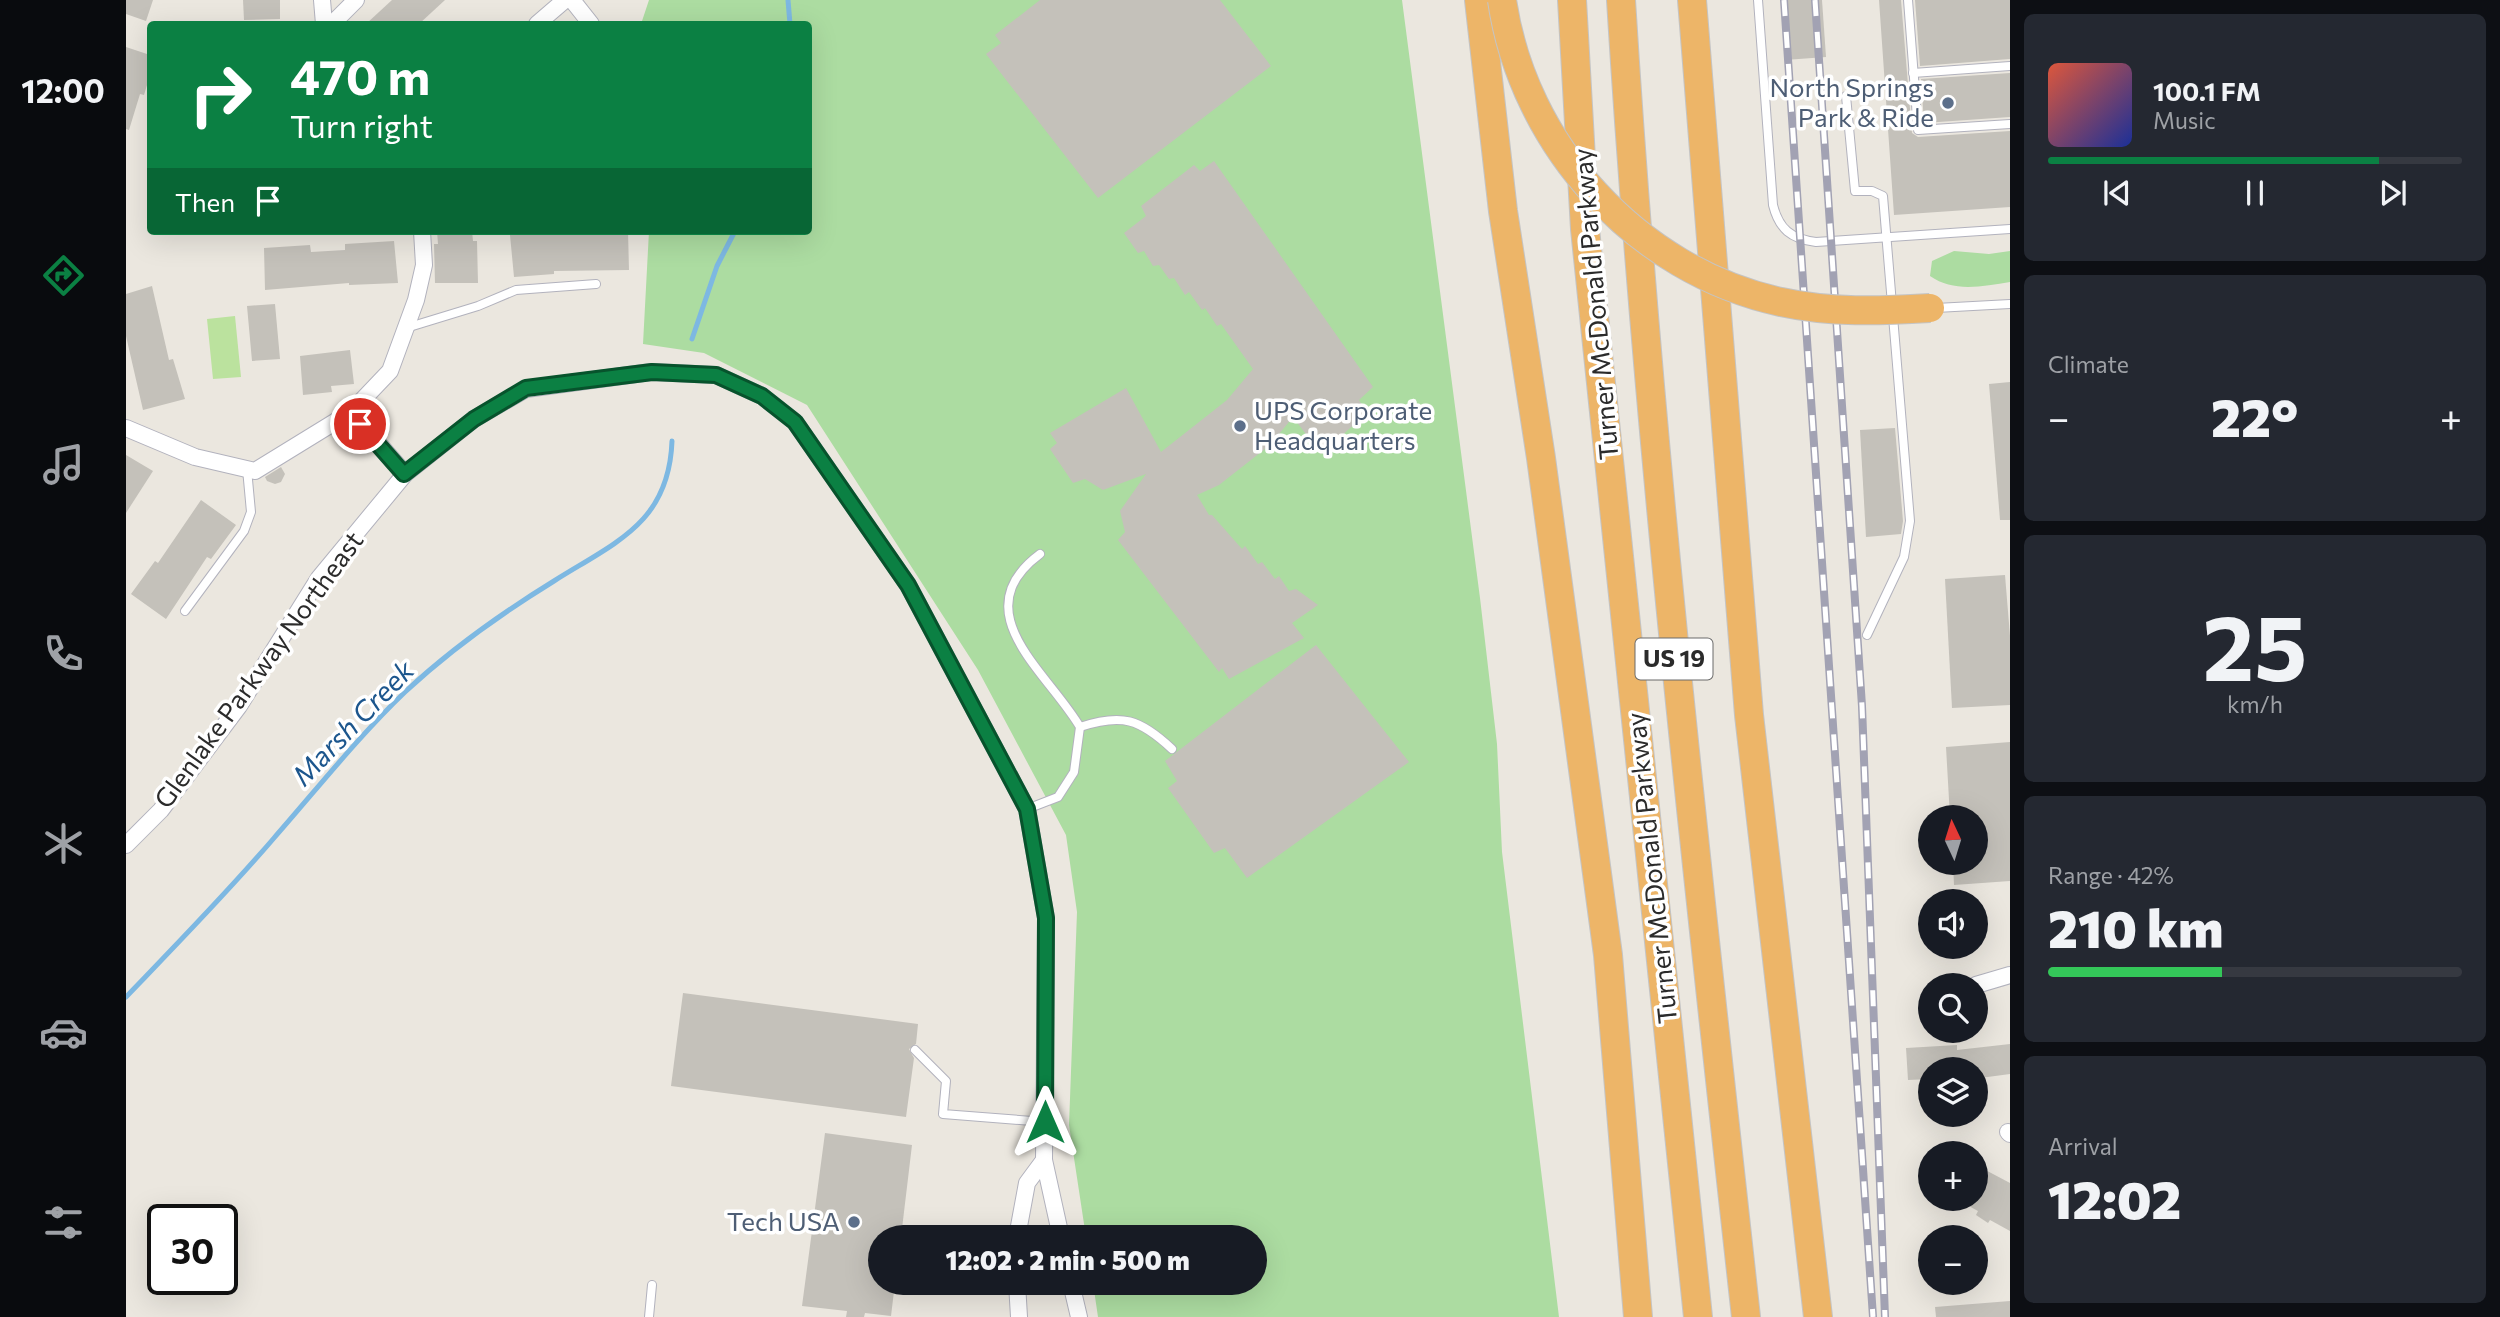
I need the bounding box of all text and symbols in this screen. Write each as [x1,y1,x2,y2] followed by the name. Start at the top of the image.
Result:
[290,45,430,105] text: 470 m
[175,49,266,140] icon: right
[21,70,105,110] text: 12:00
[1769,71,1934,132] place label: North Springs Park & Ride
[2153,75,2261,106] text: 100.1 FM
[1940,95,1956,111] marker: North Springs Park & Ride
[290,105,433,145] text: Turn right
[2153,106,2216,134] text: Music
[1565,147,1624,461] street label: Turner McDonald Parkway
[2098,174,2136,212] icon: previous
[2236,174,2274,212] icon: pause
[2374,174,2412,212] icon: next
[249,182,287,220] icon: arrive
[175,186,235,217] text: Then
[39,251,88,300] icon: directions
[2048,350,2129,378] text: Climate
[2211,384,2298,448] text: 22°
[2048,393,2070,440] text: −
[2440,393,2462,440] text: +
[330,394,390,454] pin
[1254,394,1432,455] place label: UPS Corporate Headquarters
[341,405,379,443] icon: arrive
[1232,418,1248,434] marker: UPS Corporate Headquarters
[39,440,88,489] icon: music
[147,525,369,813] street label: Glenlake Parkway Northeast
[2203,588,2307,700] text: 25
[39,629,88,678] icon: phone
[1636,638,1712,680] road number: US 19
[284,652,421,792] water label: Marsh Creek
[2227,690,2283,718] text: km/h
[1619,711,1682,1025] street label: Turner McDonald Parkway
[1918,805,1988,875] north arrow
[1918,805,1988,1295] map controls
[39,819,88,868] icon: climate
[2048,861,2174,889] text: Range · 42%
[1918,889,1988,959] button: sound
[2048,895,2223,959] text: 210 km
[1918,973,1988,1043] button: search
[39,1008,88,1057] icon: car
[1918,1057,1988,1127] button: layers
[1008,1085,1082,1159] position arrow
[2048,1132,2118,1160] text: Arrival
[1918,1141,1988,1211] button: +
[2048,1166,2181,1230] text: 12:02
[39,1198,88,1247] icon: filters
[147,1204,238,1295] speed limit sign: 30
[727,1205,840,1236] place label: Tech USA
[846,1214,862,1230] marker: Tech USA
[1918,1225,1988,1295] button: −
[945,1244,1190,1275] text: 12:02 · 2 min · 500 m

